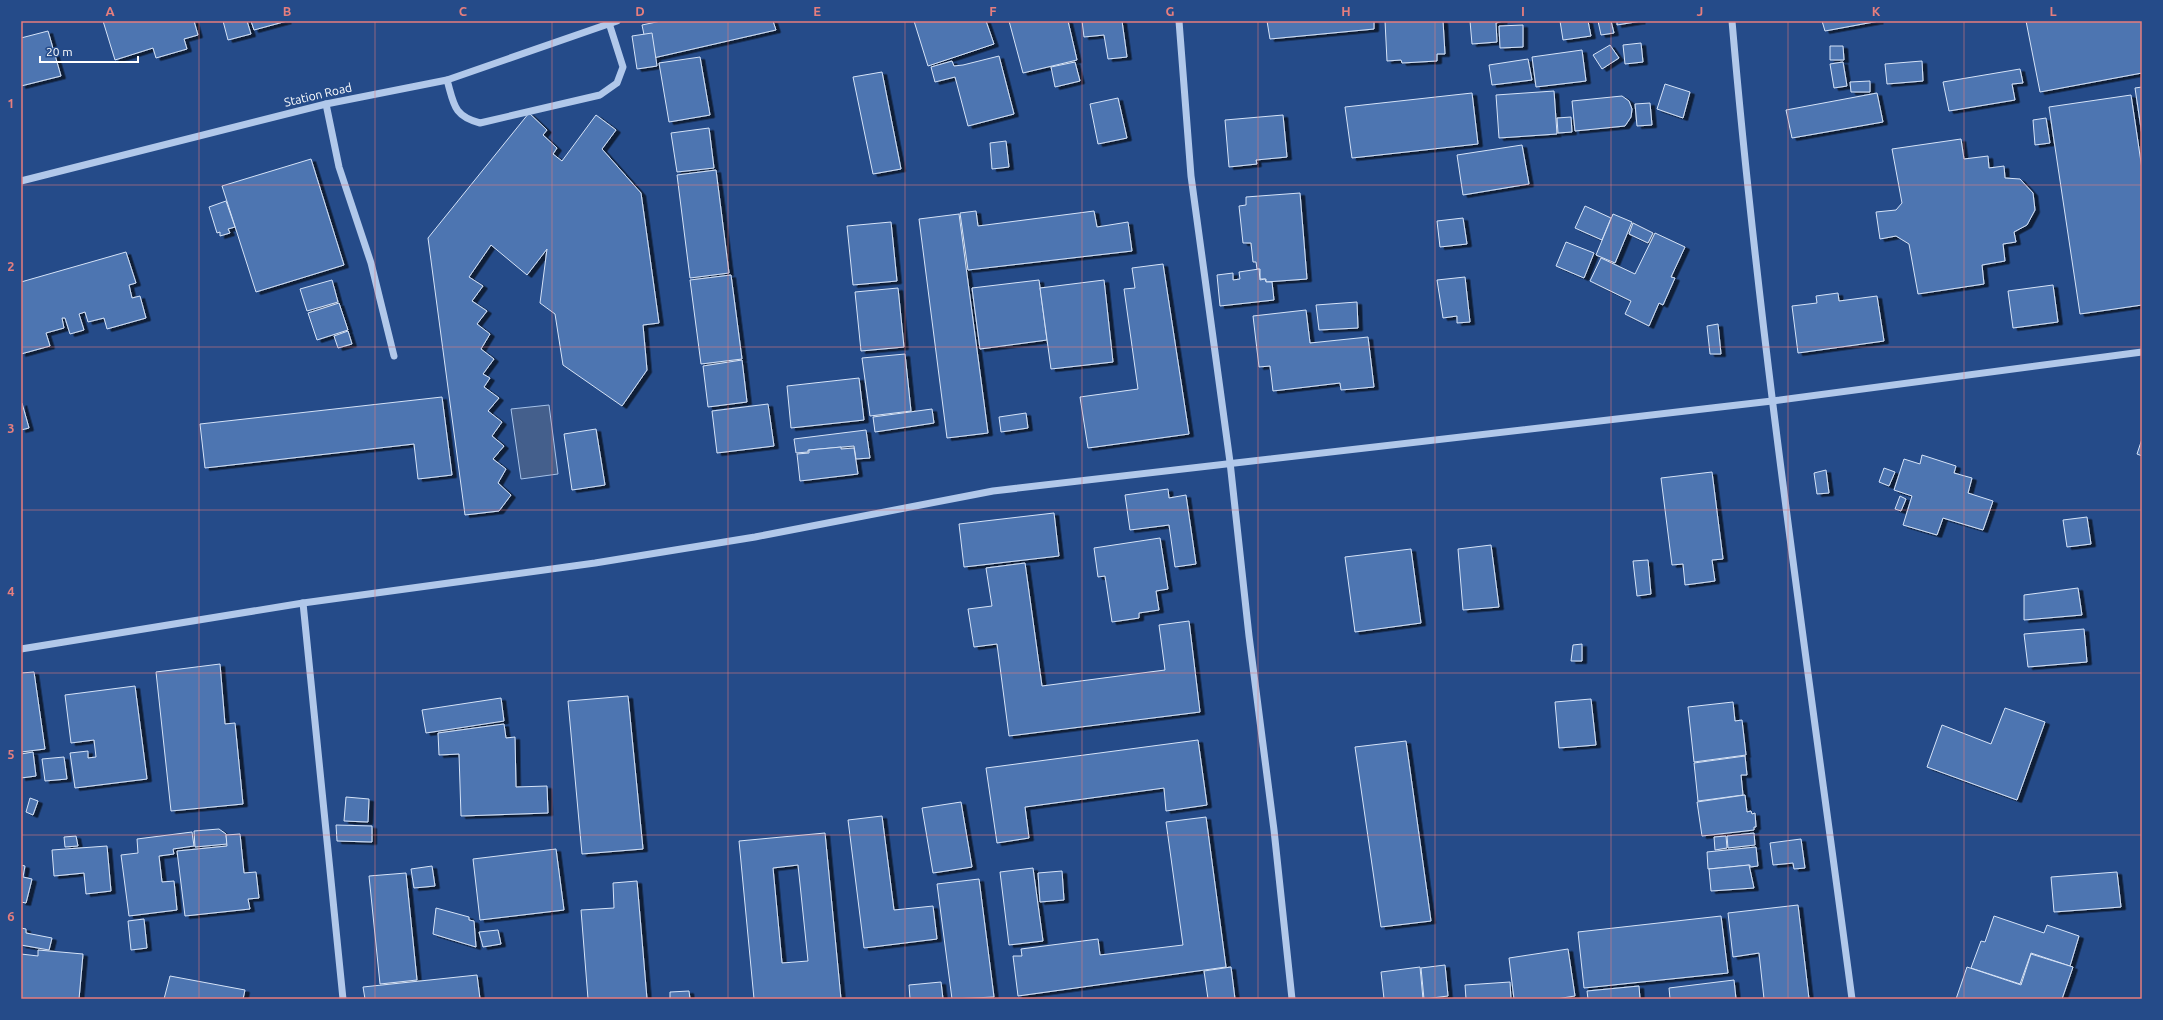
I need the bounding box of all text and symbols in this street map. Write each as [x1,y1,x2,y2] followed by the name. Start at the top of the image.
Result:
[105,4,115,18] text: A
[283,4,292,18] text: B
[459,4,468,18] text: C
[635,4,645,18] text: D
[813,4,821,18] text: E
[989,4,997,18] text: F
[1166,4,1175,18] text: G
[1341,4,1351,18] text: H
[1521,4,1525,18] text: I
[1697,4,1703,18] text: J
[1872,4,1881,18] text: K
[2049,4,2057,18] text: L
[40,38,138,64] scale bar
[46,45,73,58] text: 20 m
[283,80,353,109] street label: Station Road
[7,96,15,110] text: 1
[7,259,15,273] text: 2
[7,421,15,435] text: 3
[7,584,15,598] text: 4
[7,747,15,761] text: 5
[7,909,15,923] text: 6

